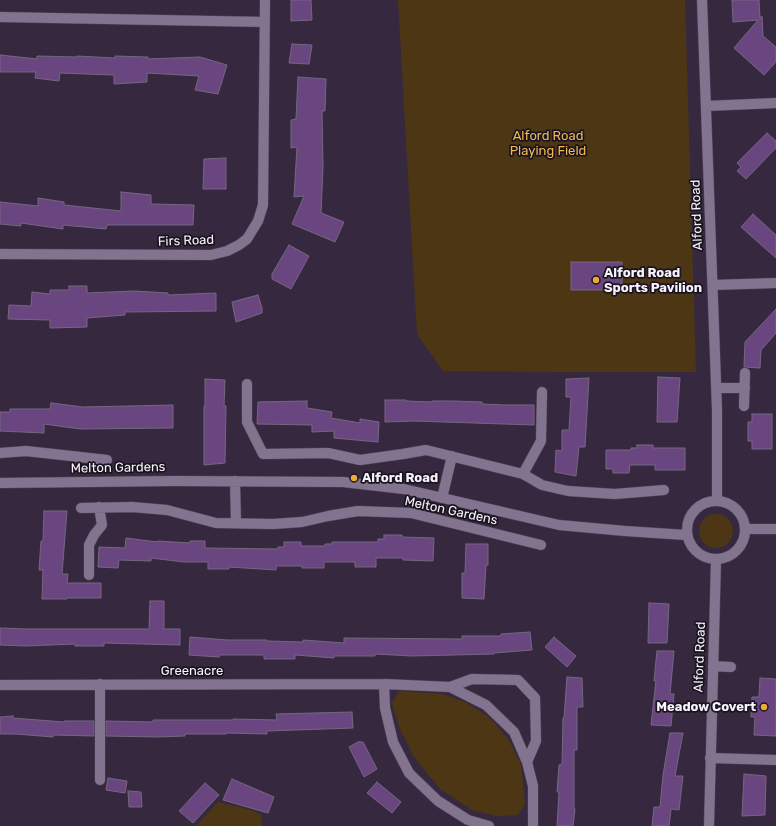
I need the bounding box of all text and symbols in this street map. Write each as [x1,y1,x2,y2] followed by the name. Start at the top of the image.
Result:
[510,128,586,159] park label: Alford Road Playing Field
[688,179,706,251] street label: Alford Road
[158,232,214,250] street label: Firs Road
[604,265,702,296] place label: Alford Road Sports Pavilion
[591,275,601,285] marker: Alford Road Sports Pavilion
[71,459,165,477] street label: Melton Gardens
[362,470,438,486] place label: Alford Road
[349,473,359,483] marker: Alford Road
[403,494,499,528] street label: Melton Gardens
[691,621,709,693] street label: Alford Road
[161,663,223,679] street label: Greenacre
[656,699,756,715] place label: Meadow Covert
[759,702,769,712] marker: Meadow Covert

